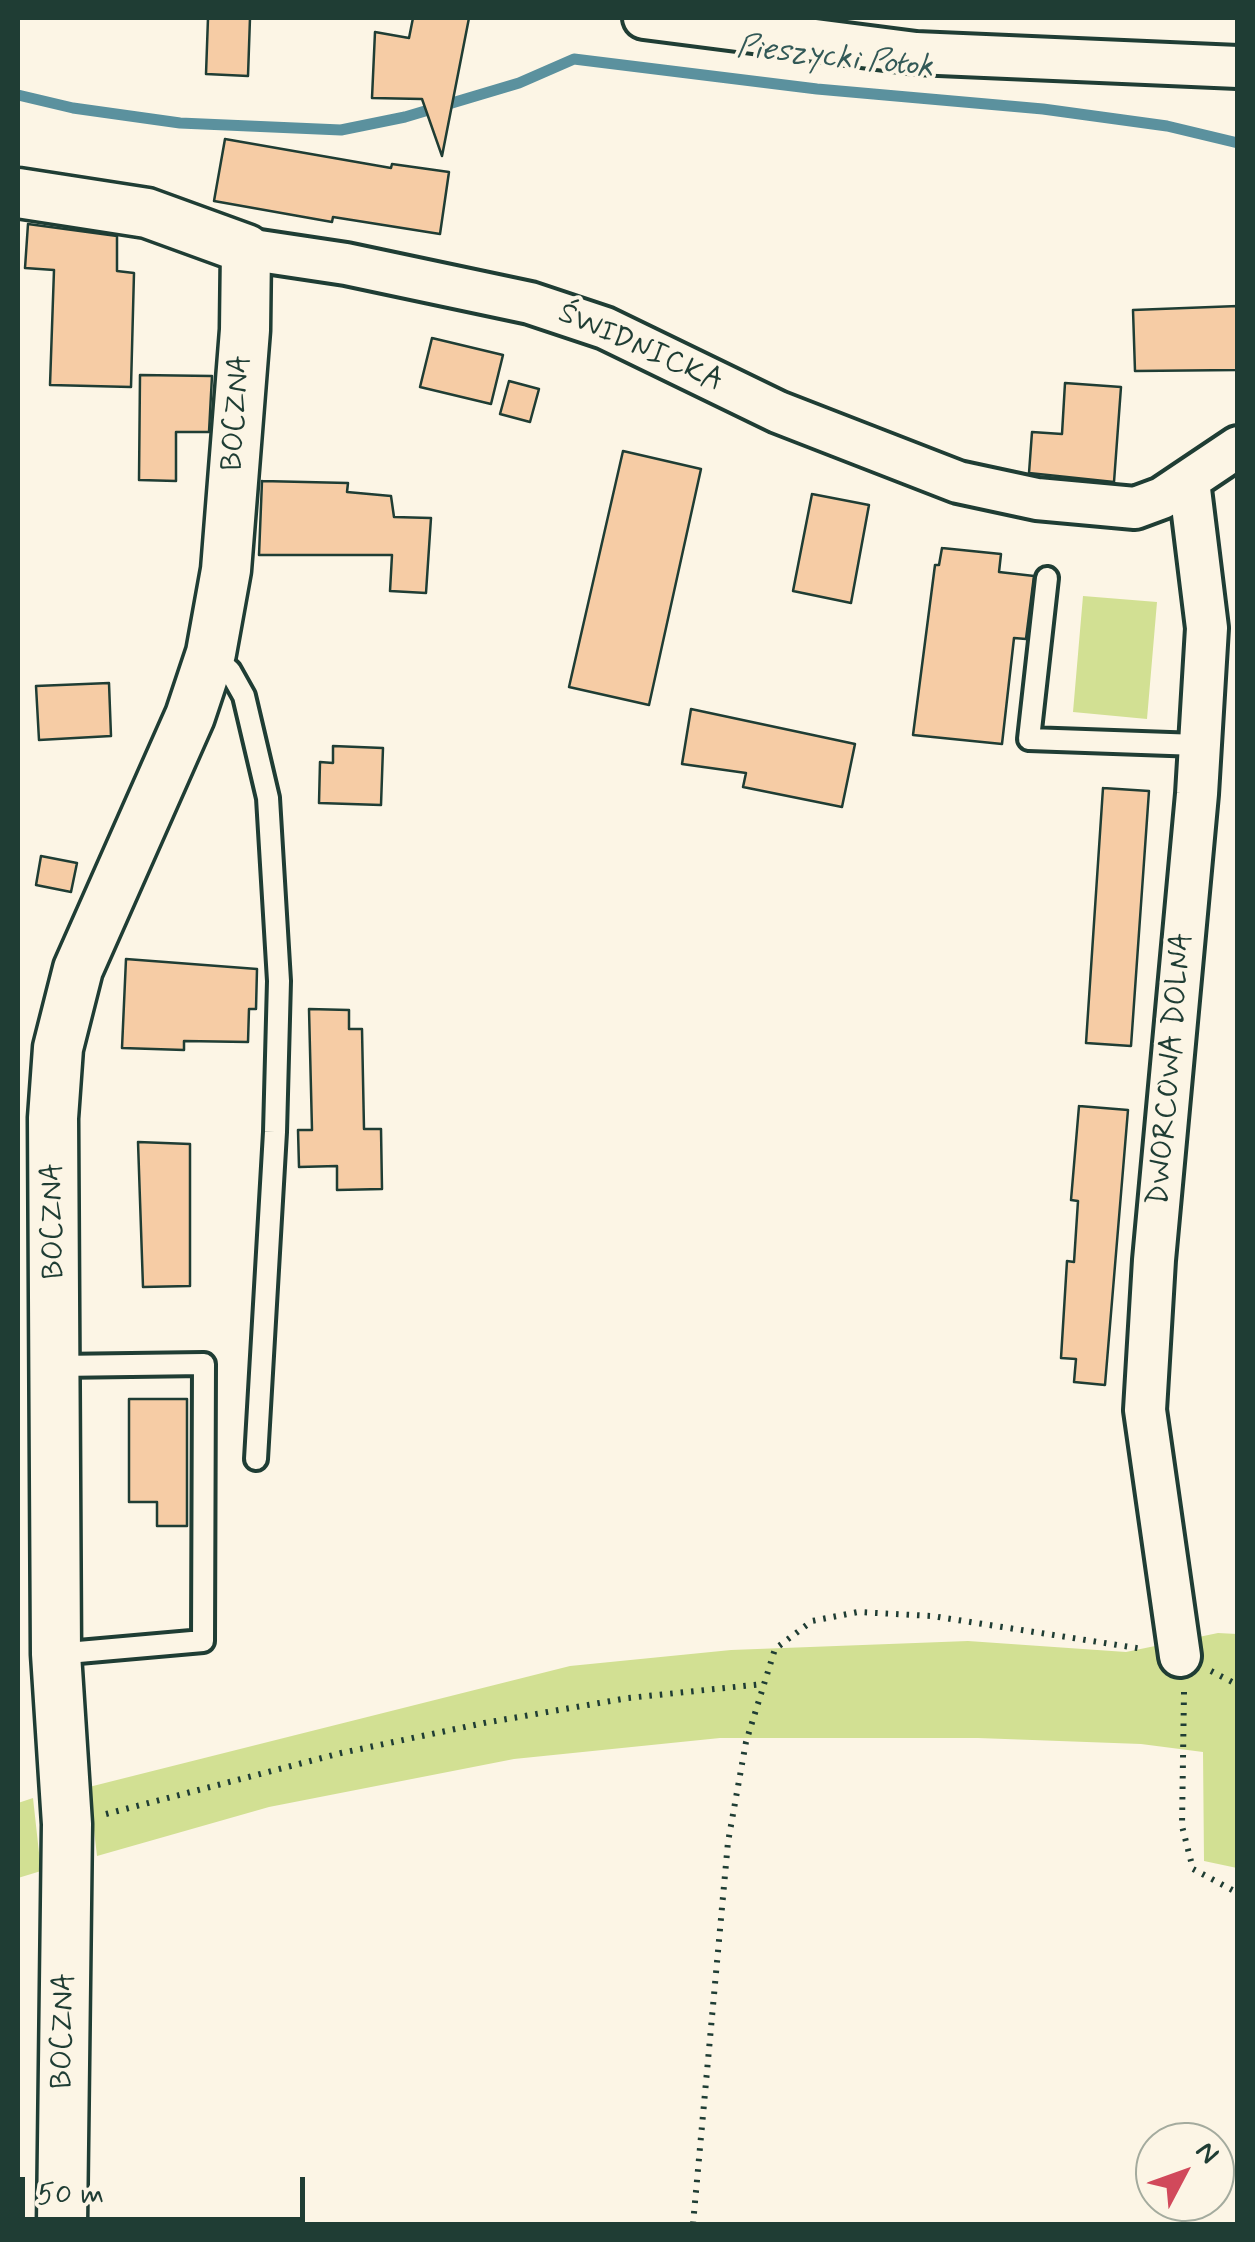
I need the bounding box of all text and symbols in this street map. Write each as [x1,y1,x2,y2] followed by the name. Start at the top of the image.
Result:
[735,30,935,88] water label: Pieszycki Potok
[552,297,728,401] street label: ŚWIDNICKA
[216,354,260,472] street label: BOCZNA
[1142,931,1202,1207] street label: DWORCOWA DOLNA
[36,1162,74,1280] street label: BOCZNA
[46,1972,84,2090] street label: BOCZNA
[1135,2122,1235,2222] north arrow
[1186,2134,1227,2172] text: N
[25,2157,310,2219] scale bar
[37,2175,104,2214] text: 50 m

